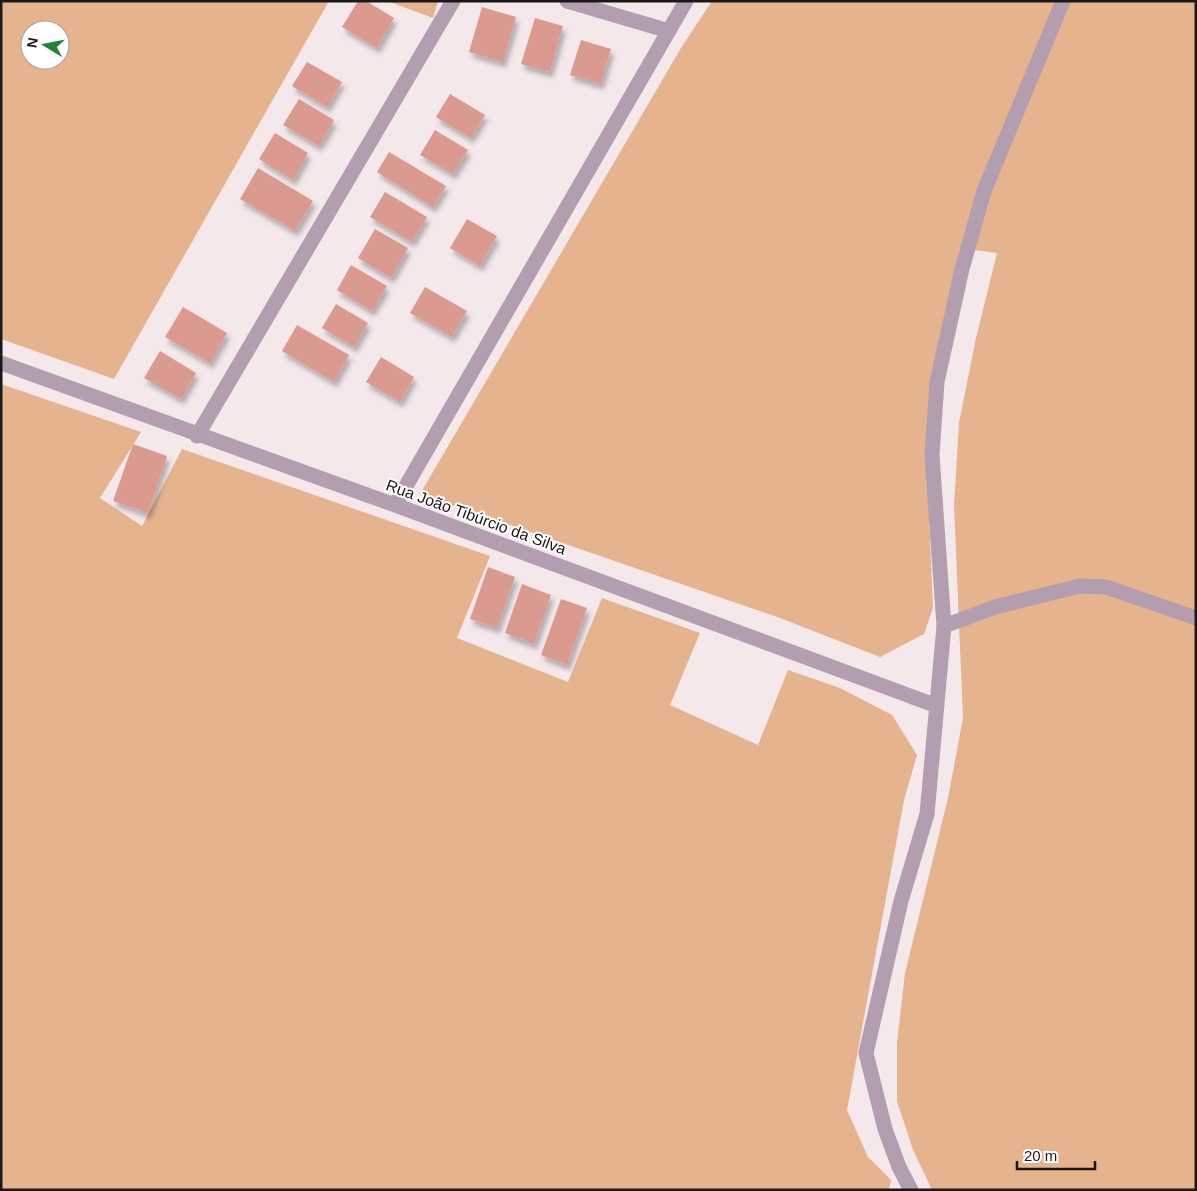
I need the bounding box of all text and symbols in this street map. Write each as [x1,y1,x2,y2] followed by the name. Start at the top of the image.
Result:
[20,20,70,70] north arrow
[23,36,41,49] text: N
[384,476,568,558] street label: Rua João Tibúrcio da Silva
[1017,1138,1094,1170] scale bar
[1024,1147,1057,1164] text: 20 m

